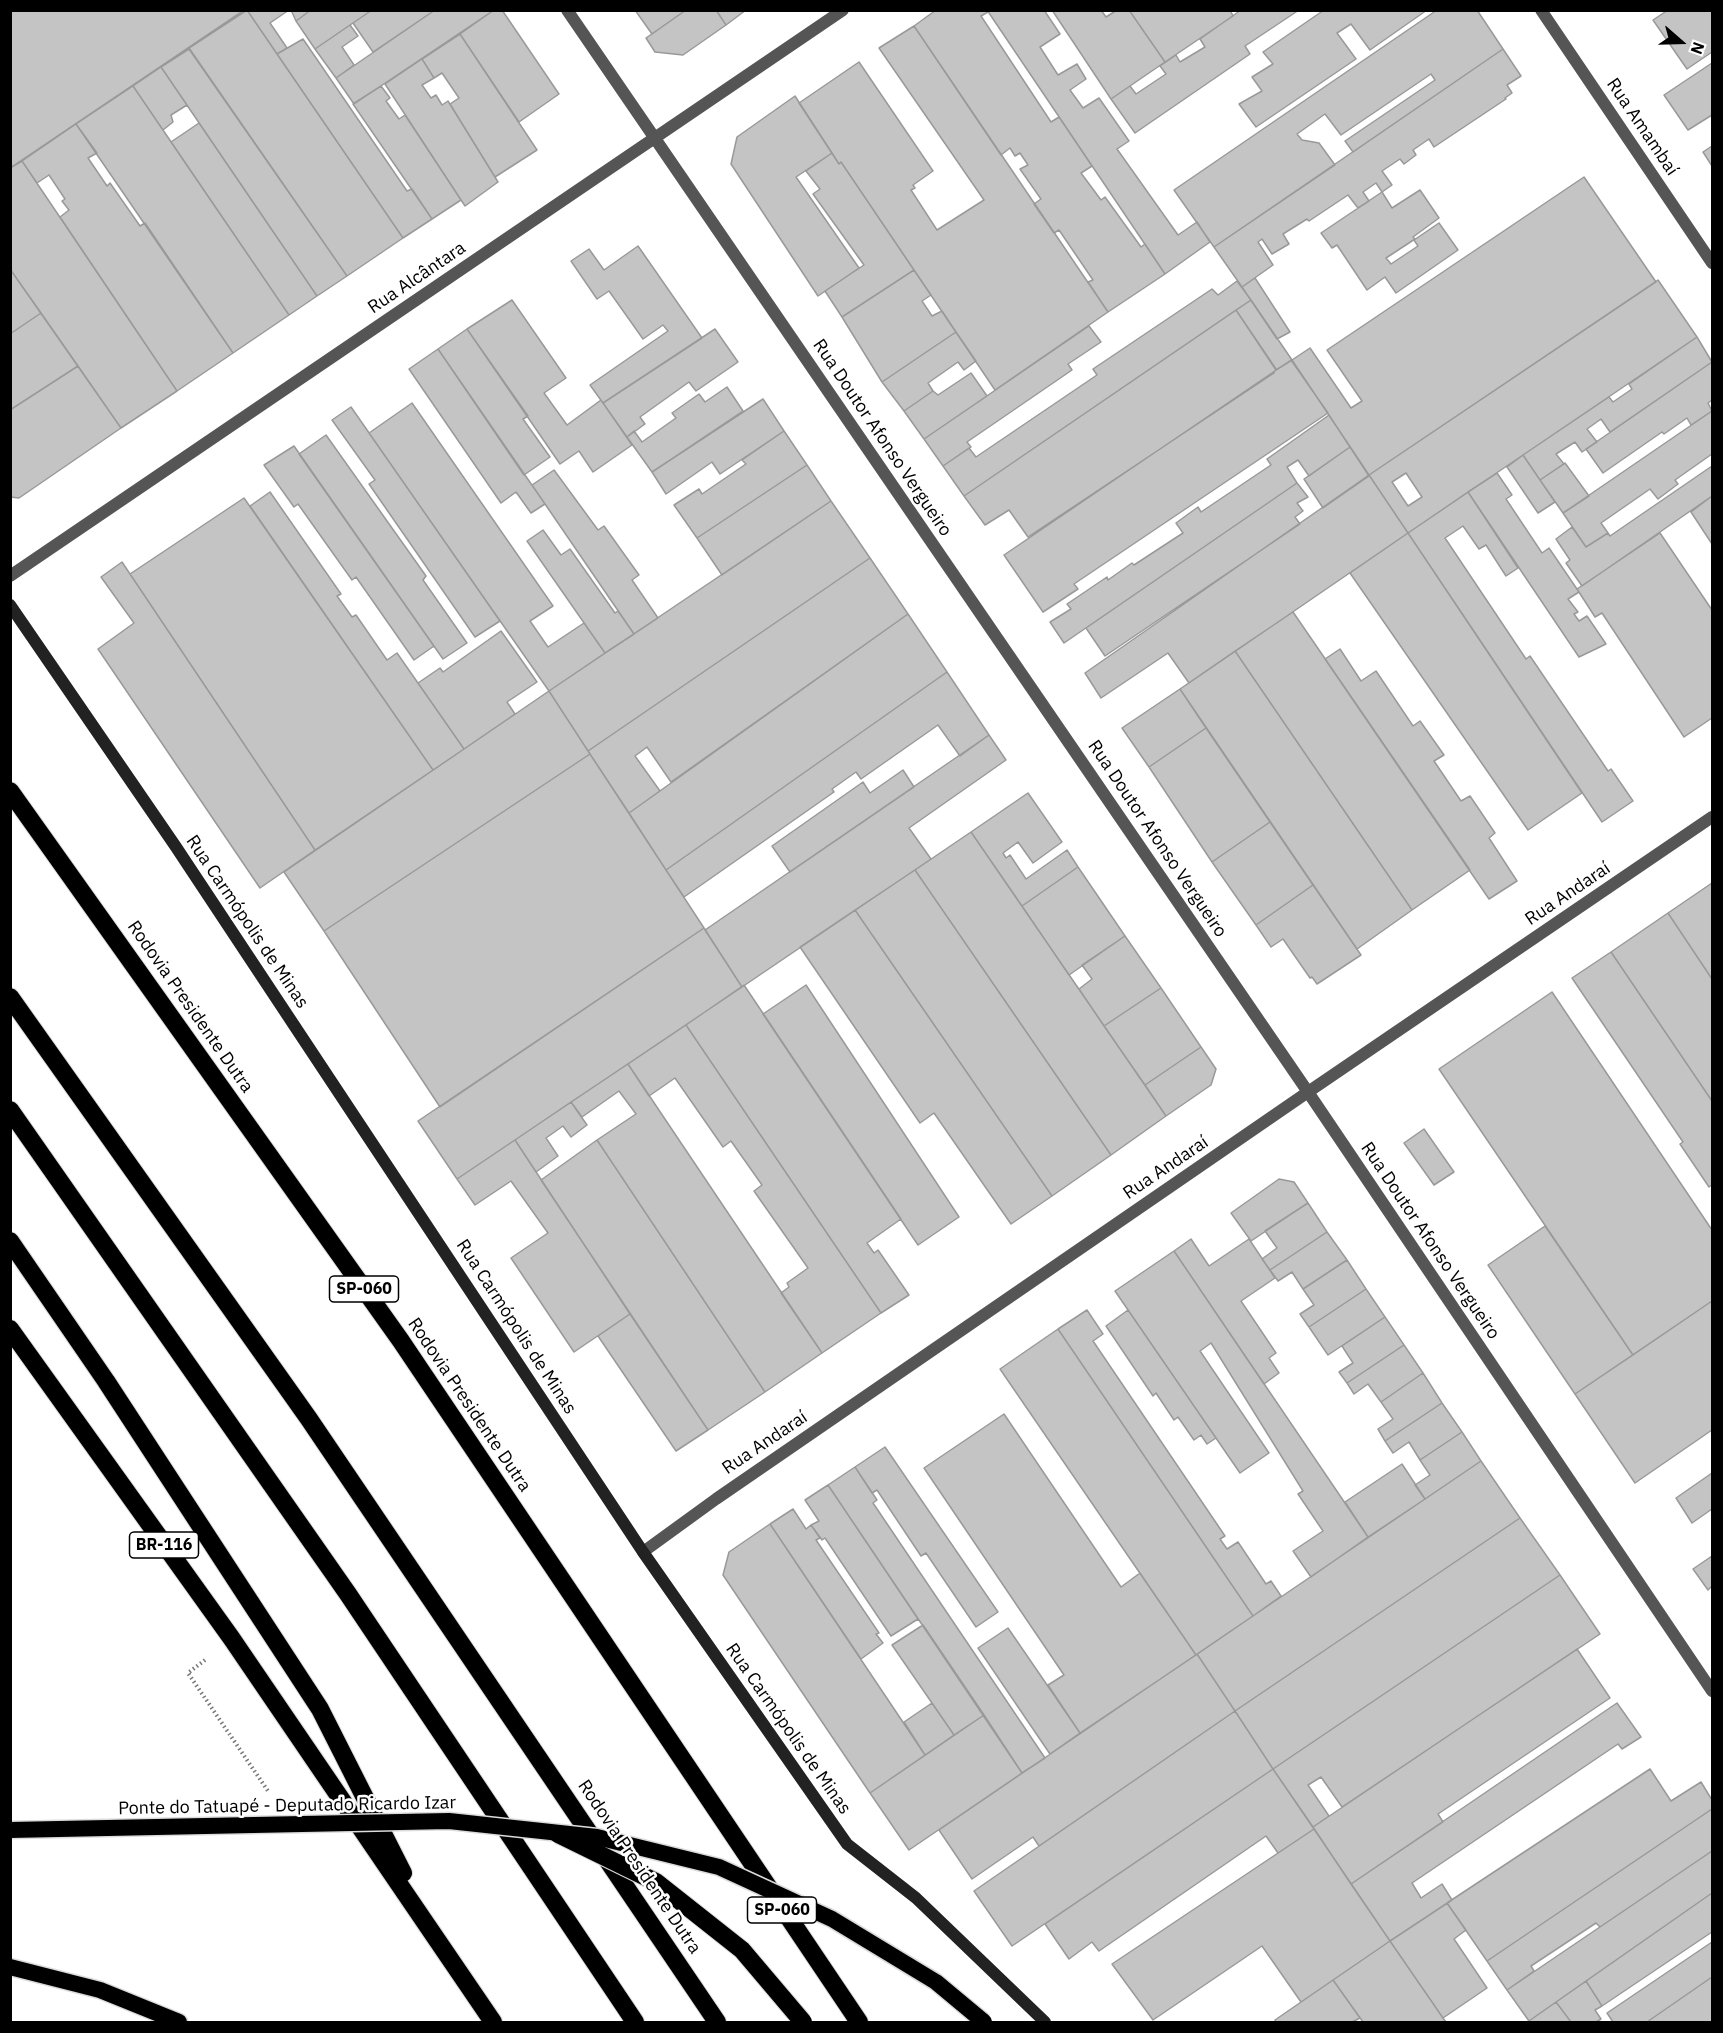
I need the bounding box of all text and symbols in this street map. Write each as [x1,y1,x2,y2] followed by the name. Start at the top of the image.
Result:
[1651,12,1711,72] north arrow
[1687,39,1709,57] text: N
[1602,74,1682,180] street label: Rua Amambaí
[364,237,470,319] street label: Rua Alcântara
[808,335,956,541] street label: Rua Doutor Afonso Vergueiro
[1083,736,1231,942] street label: Rua Doutor Afonso Vergueiro
[181,831,313,1013] street label: Rua Carmópolis de Minas
[1521,858,1615,930] street label: Rua Andaraí
[122,917,258,1097] street label: Rodovia Presidente Dutra
[1119,1132,1213,1204] street label: Rua Andaraí
[1356,1138,1504,1344] street label: Rua Doutor Afonso Vergueiro
[451,1236,581,1418] street label: Rua Carmópolis de Minas
[330,1276,398,1302] road number: SP-060
[403,1314,535,1496] street label: Rodovia Presidente Dutra
[718,1407,812,1479] street label: Rua Andaraí
[130,1532,198,1558] road number: BR-116
[721,1639,855,1819] street label: Rua Carmópolis de Minas
[573,1776,705,1958] street label: Rodovia Presidente Dutra
[118,1792,456,1820] street label: Ponte do Tatuapé - Deputado Ricardo Izar
[748,1897,816,1923] road number: SP-060

